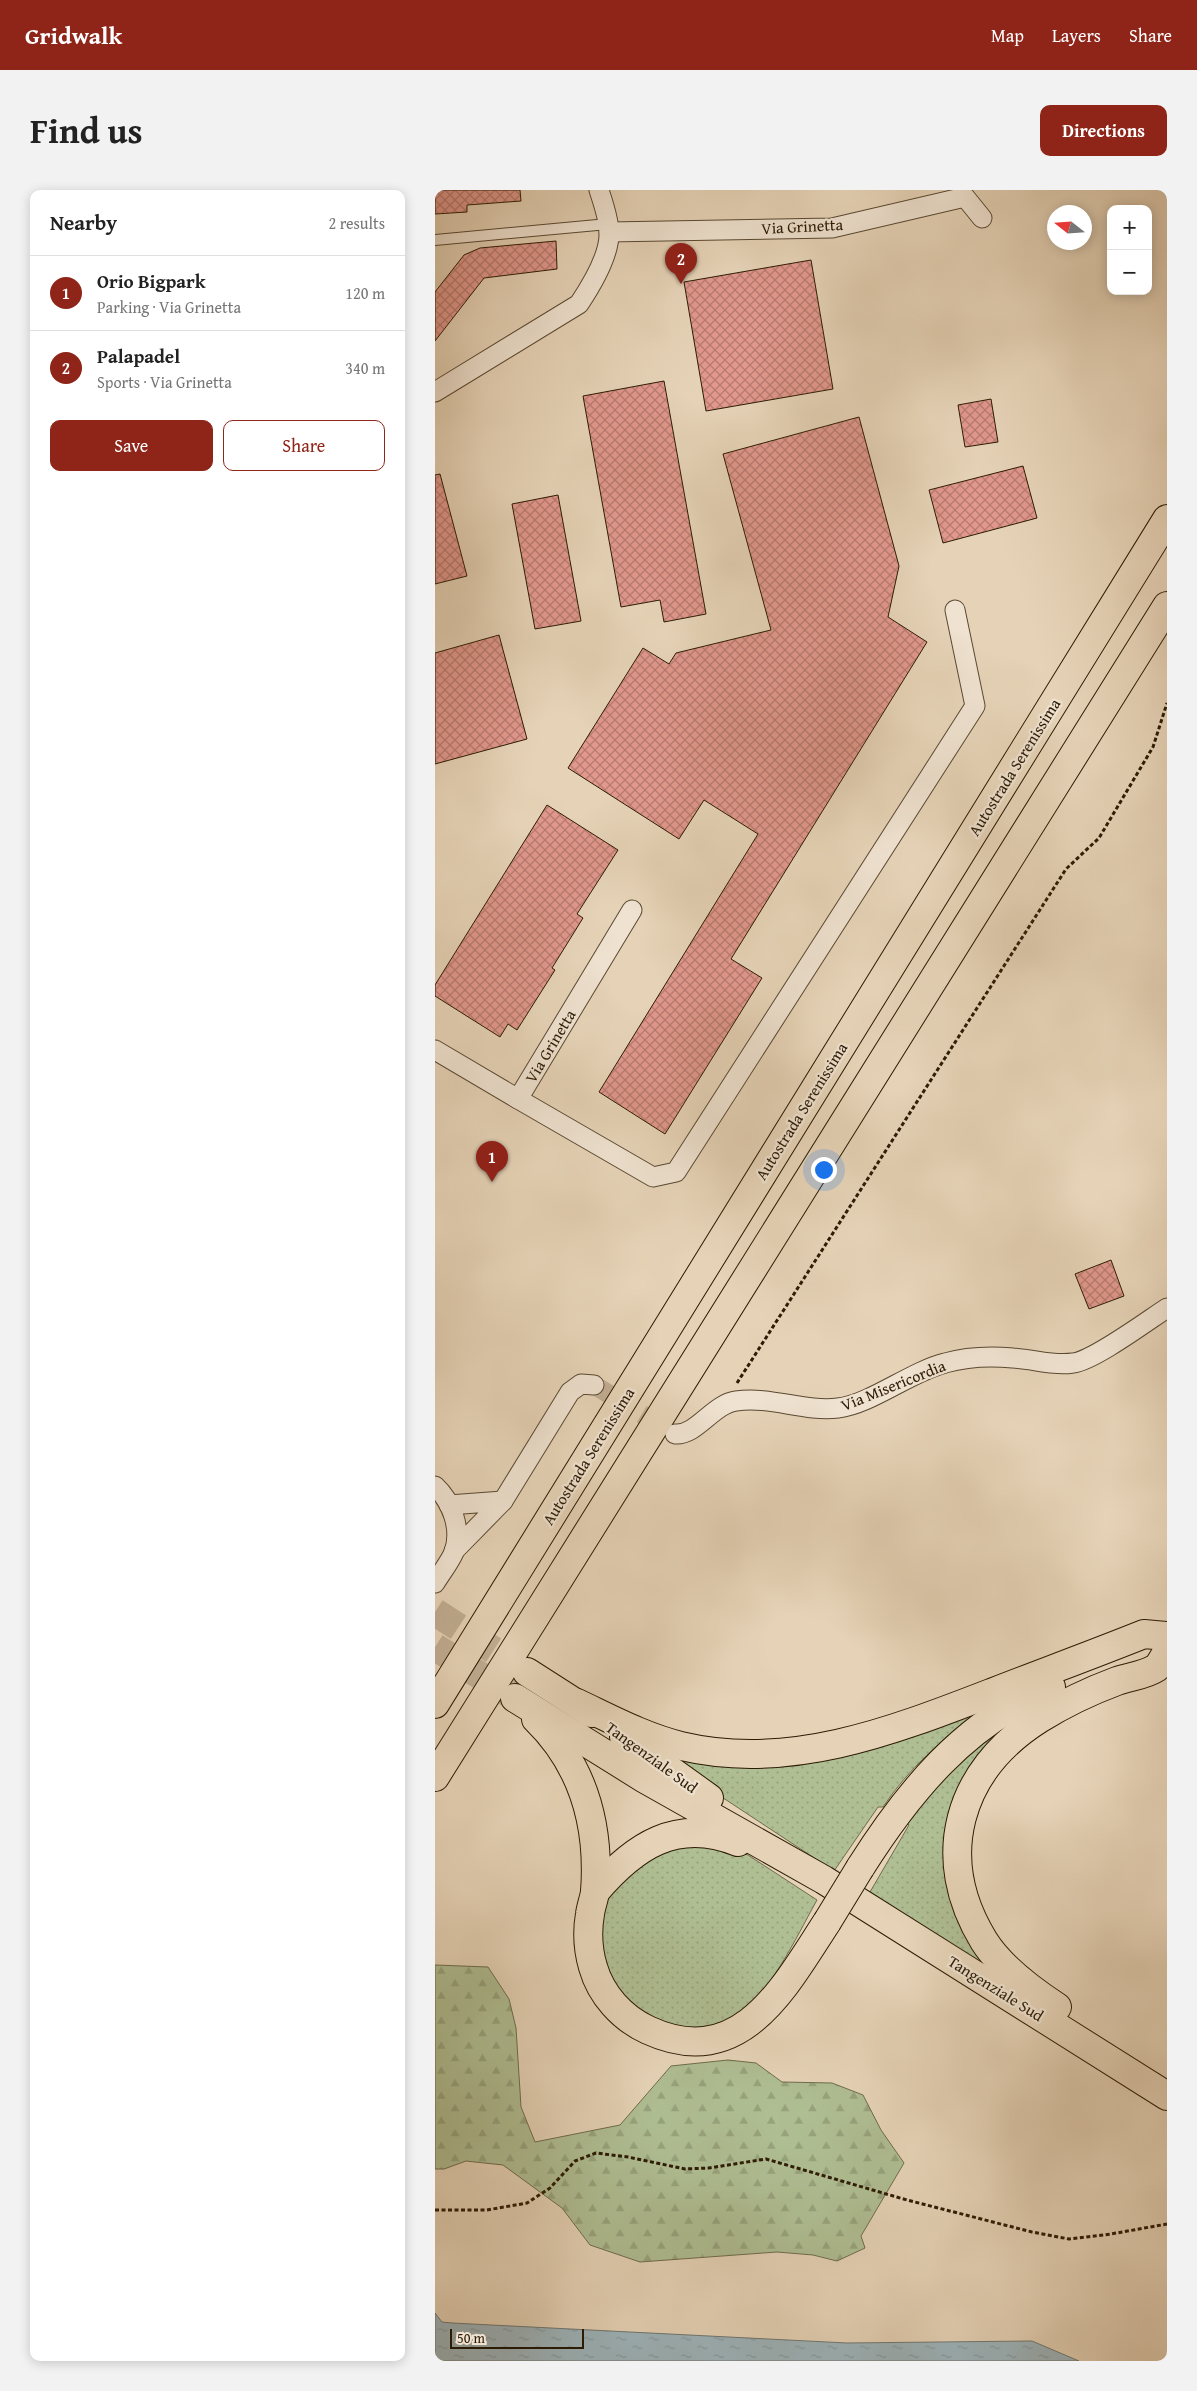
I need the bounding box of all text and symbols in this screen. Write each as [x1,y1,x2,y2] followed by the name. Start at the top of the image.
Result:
[25,18,122,53] text: Gridwalk
[991,22,1024,49] text: Map
[1052,22,1101,49] text: Layers
[1129,22,1172,49] text: Share
[30,105,143,156] text: Find us
[1040,105,1167,156] button: Directions
[1047,205,1092,250] north arrow
[1107,205,1152,295] map controls
[1107,205,1152,250] button: +
[50,207,117,238] text: Nearby
[328,211,385,235] text: 2 results
[760,212,844,240] street label: Via Grinetta
[665,243,697,284] pin: 2
[1107,250,1152,295] button: −
[97,267,206,295] text: Orio Bigpark
[62,281,70,305] text: 1
[345,281,385,305] text: 120 m
[97,295,241,319] text: Parking · Via Grinetta
[97,342,180,370] text: Palapadel
[62,356,70,380] text: 2
[345,356,385,380] text: 340 m
[97,370,232,394] text: Sports · Via Grinetta
[50,420,213,471] button: Save
[223,420,385,471] button: Share
[962,693,1066,840] street label: Autostrada Serenissima
[519,1004,582,1087] street label: Via Grinetta
[749,1037,853,1184] street label: Autostrada Serenissima
[476,1141,508,1182] pin: 1
[811,1157,837,1183] your location
[837,1353,949,1417] street label: Via Misericordia
[536,1382,640,1529] street label: Autostrada Serenissima
[601,1715,703,1799] street label: Tangenziale Sud
[943,1949,1049,2027] street label: Tangenziale Sud
[450,2326,584,2349] scale bar
[457,2328,485,2348] text: 50 m

